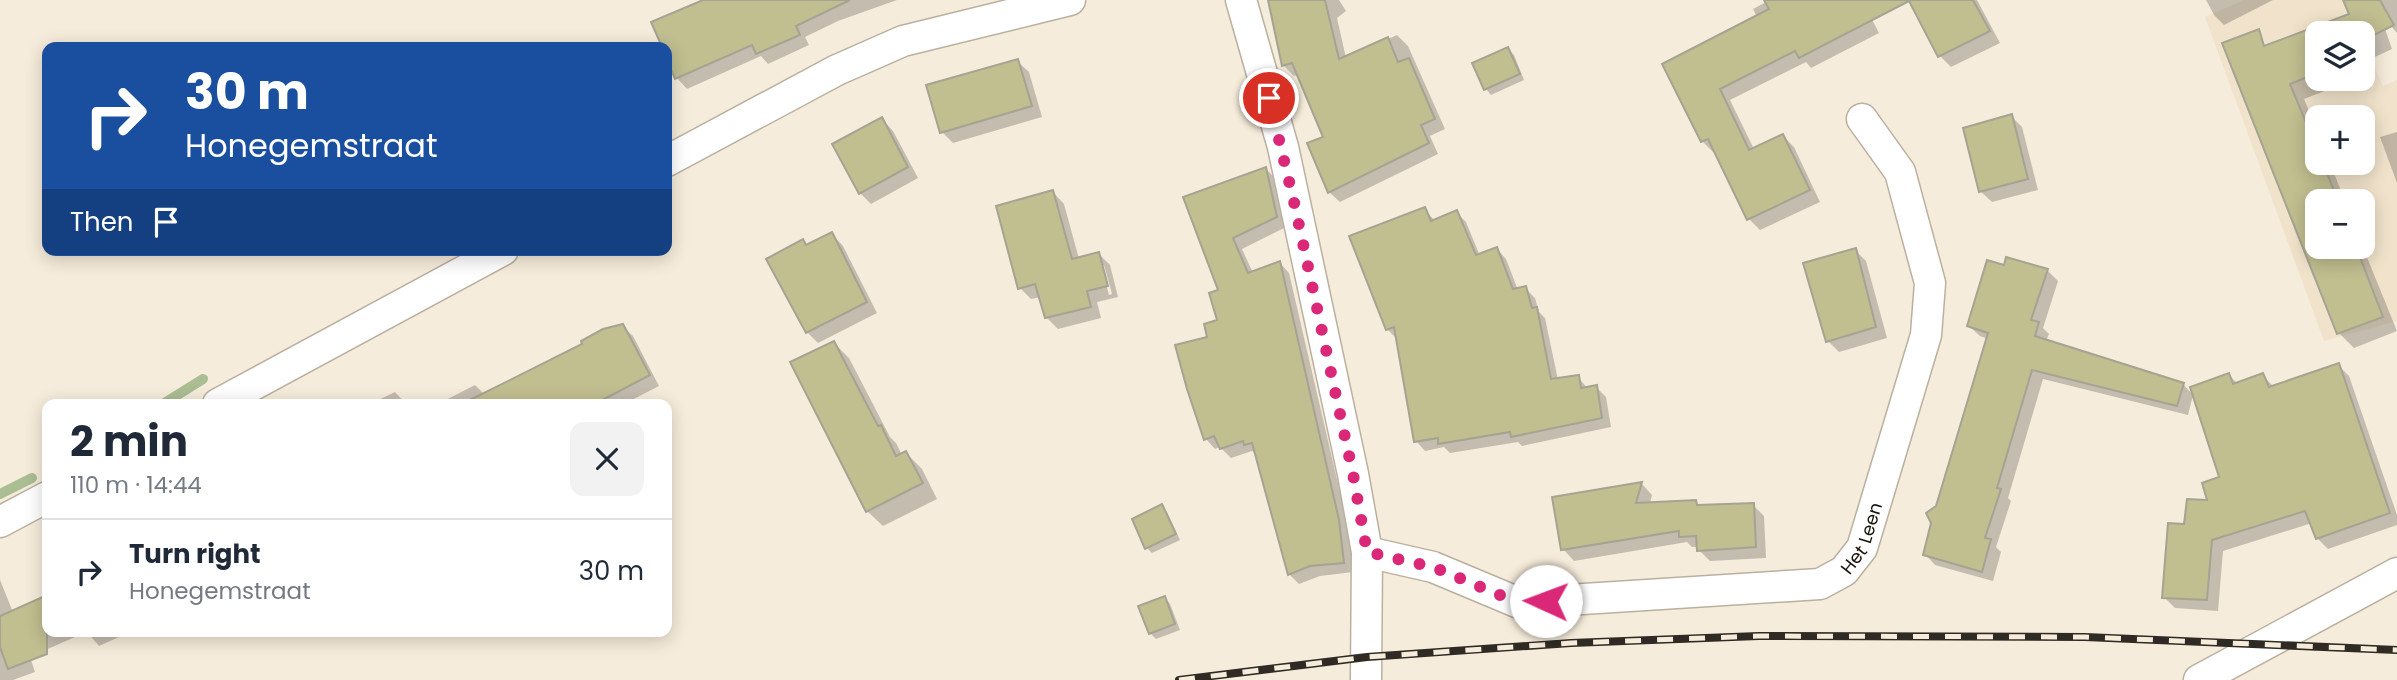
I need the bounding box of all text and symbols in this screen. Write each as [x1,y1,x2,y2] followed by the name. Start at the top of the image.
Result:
[2305,21,2375,259] map controls
[2305,21,2375,91] button: layers
[185,58,309,126] text: 30 m
[1239,68,1299,128] pin
[70,70,161,161] icon: right
[1250,79,1288,117] icon: arrive
[2305,105,2375,175] button: +
[185,123,438,168] text: Honegemstraat
[2305,189,2375,259] button: −
[147,203,185,241] icon: arrive
[70,204,133,240] text: Then
[70,412,188,471] text: 2 min
[570,422,644,496] button: close
[70,469,202,501] text: 110 m · 14:44
[1834,499,1888,579] street label: Het Leen
[129,536,261,572] text: Turn right
[70,553,108,591] icon: right
[579,553,644,589] text: 30 m
[1509,564,1583,638] position arrow
[129,575,311,607] text: Honegemstraat

